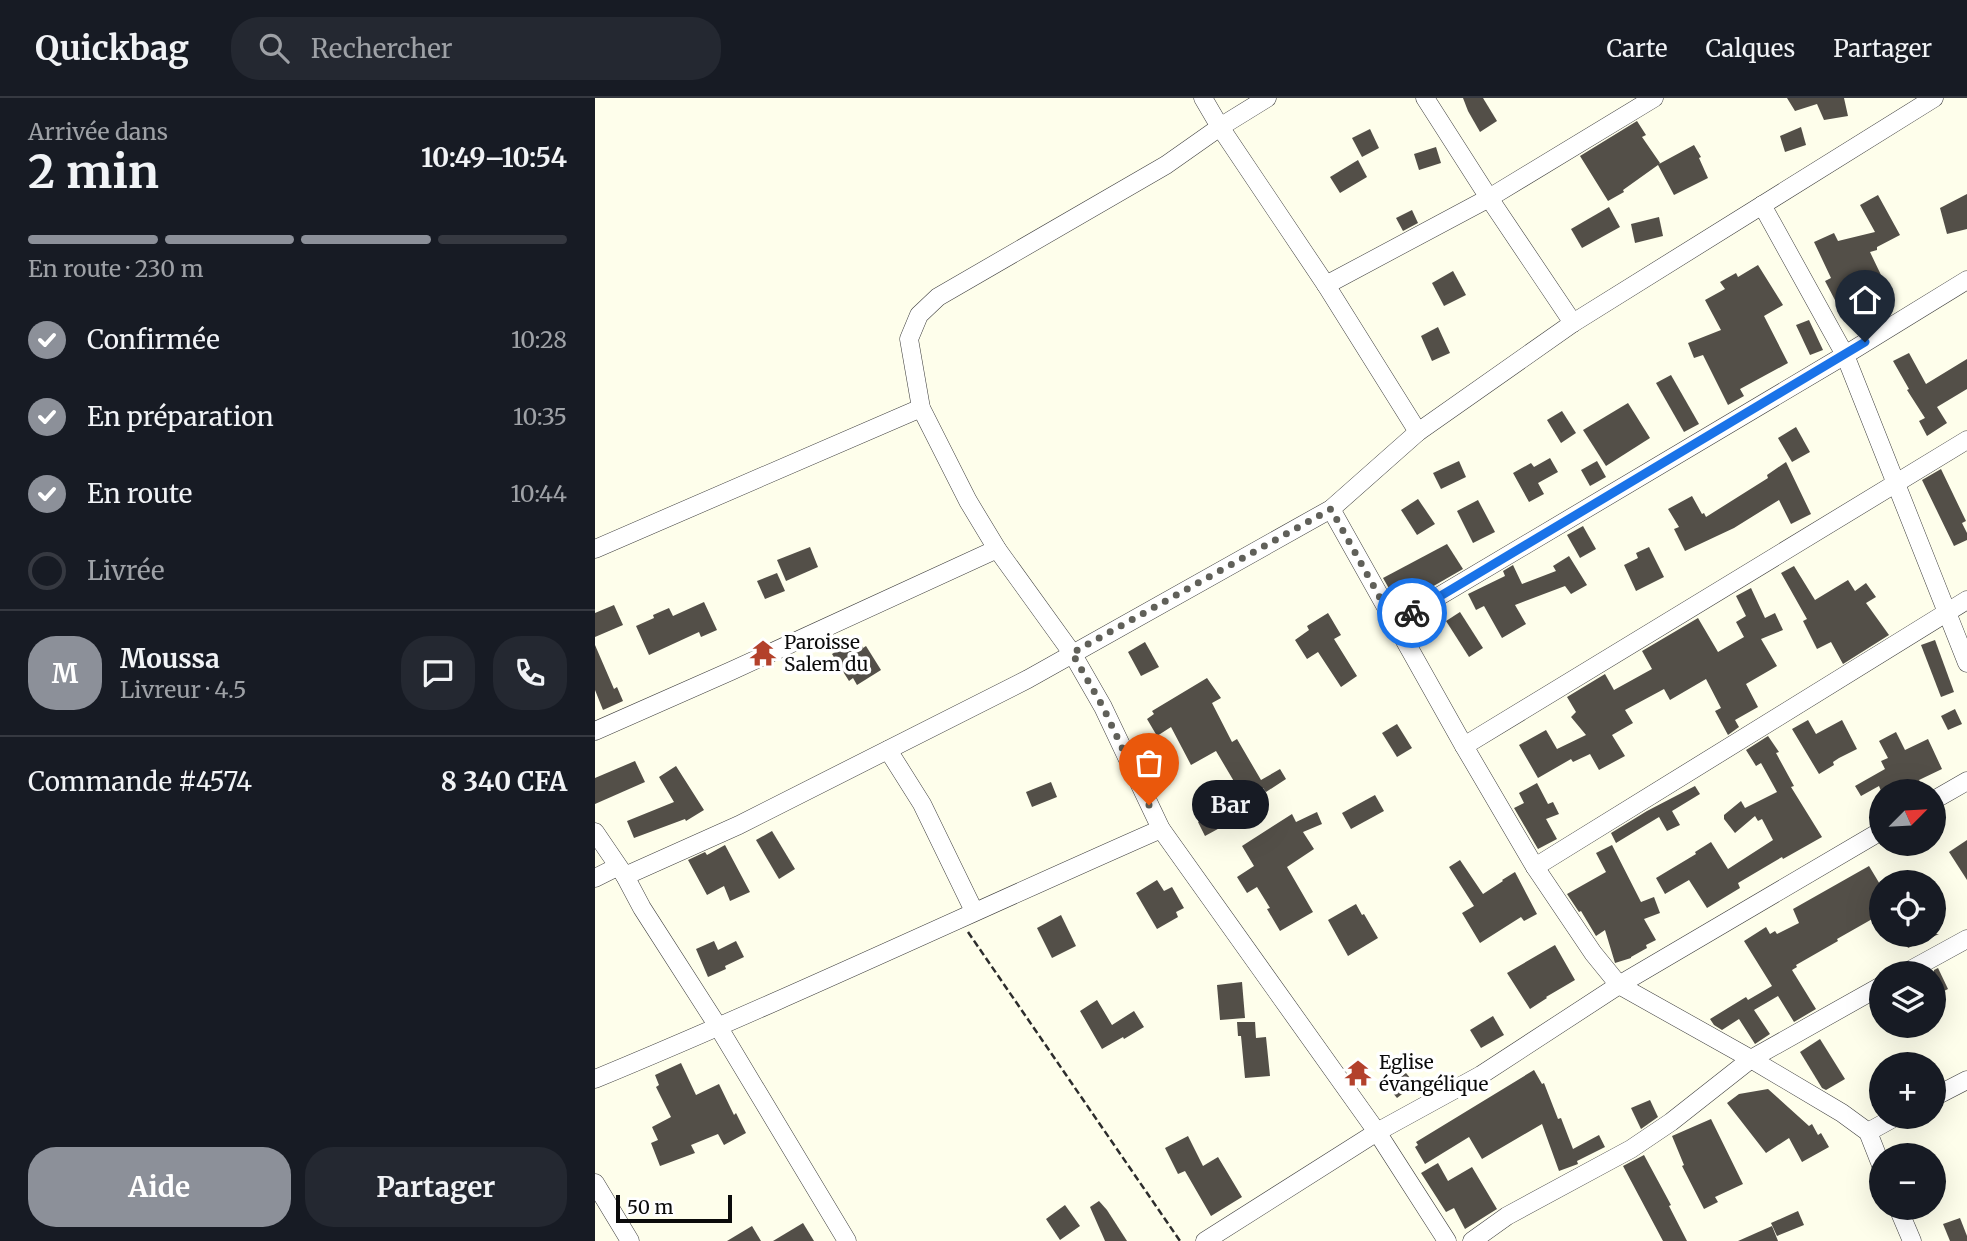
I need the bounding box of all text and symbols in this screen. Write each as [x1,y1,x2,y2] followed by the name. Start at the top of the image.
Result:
[231,17,721,80] search box
[35,28,189,69] text: Quickbag
[255,29,293,67] icon: search
[311,32,452,65] text: Rechercher
[1606,33,1667,64] text: Carte
[1705,33,1795,64] text: Calques
[1833,33,1932,64] text: Partager
[28,117,168,146] text: Arrivée dans
[421,141,567,174] text: 10:49–10:54
[28,143,159,201] text: 2 min
[28,254,204,283] text: En route · 230 m
[1835,270,1895,342] pin
[1846,281,1884,319] icon: home
[28,321,66,359] icon: check
[87,323,220,356] text: Confirmée
[511,325,567,354] text: 10:28
[28,398,66,436] icon: check
[87,400,274,433] text: En préparation
[513,402,567,431] text: 10:35
[28,475,66,513] icon: check
[87,477,192,510] text: En route
[510,479,567,508] text: 10:44
[87,554,165,587] text: Livrée
[1377,578,1447,648] courier
[1393,594,1431,632] icon: bike
[784,630,868,676] place label: Paroisse Salem du
[401,636,475,710] button: chat
[493,636,567,710] button: phone
[748,638,778,668] temple icon: Paroisse Salem du
[120,642,220,675] text: Moussa
[52,657,78,690] text: M
[120,675,247,704] text: Livreur · 4.5
[1119,733,1179,805] pin
[1130,744,1168,782] icon: bag
[28,765,252,798] text: Commande #4574
[441,765,567,798] text: 8 340 CFA
[1869,779,1946,856] north arrow
[1869,779,1946,1220] map controls
[1191,780,1268,830] callout: Bar
[1210,790,1251,819] text: Bar
[1869,870,1946,947] button: locate
[1869,961,1946,1038] button: layers
[1379,1050,1488,1096] place label: Eglise évangélique
[1869,1052,1946,1129] button: +
[1343,1058,1373,1088] temple icon: Eglise évangélique
[1869,1143,1946,1220] button: −
[28,1147,291,1227] button: Aide
[305,1147,567,1227] button: Partager
[616,1192,731,1224] scale bar
[627,1195,673,1219] text: 50 m

